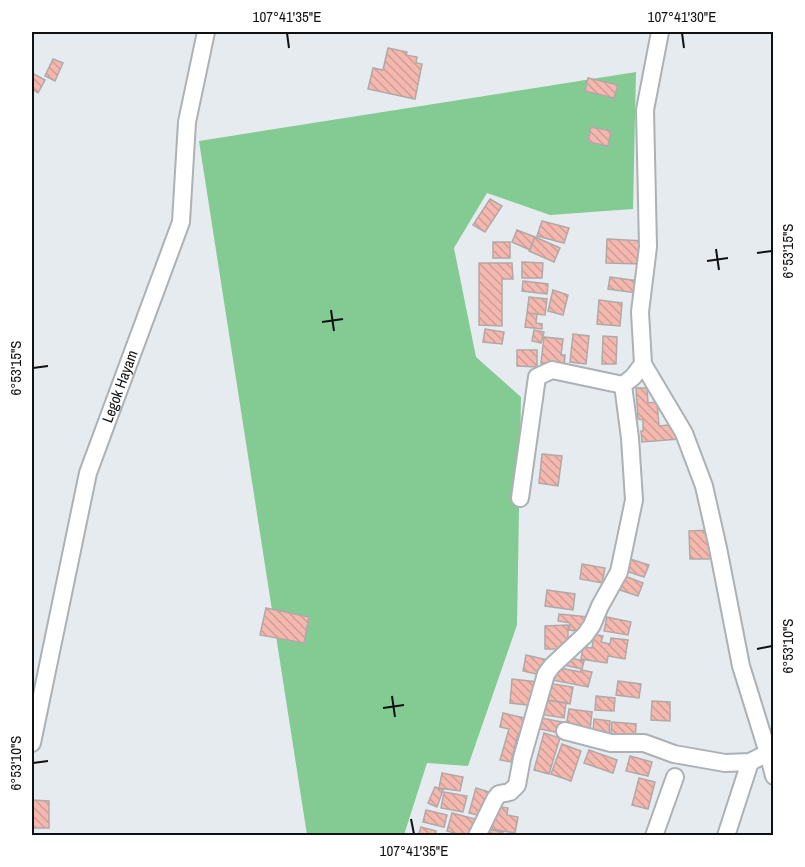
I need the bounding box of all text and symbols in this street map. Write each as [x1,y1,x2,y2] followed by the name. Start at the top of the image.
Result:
[253,6,321,27] text: 107°41'35"E
[648,6,716,27] text: 107°41'30"E
[777,223,798,279] text: 6°53'15"S
[5,340,26,396] text: 6°53'15"S
[97,347,143,426] street label: Legok Hayam
[777,618,798,674] text: 6°53'10"S
[5,735,26,791] text: 6°53'10"S
[380,840,448,861] text: 107°41'35"E

